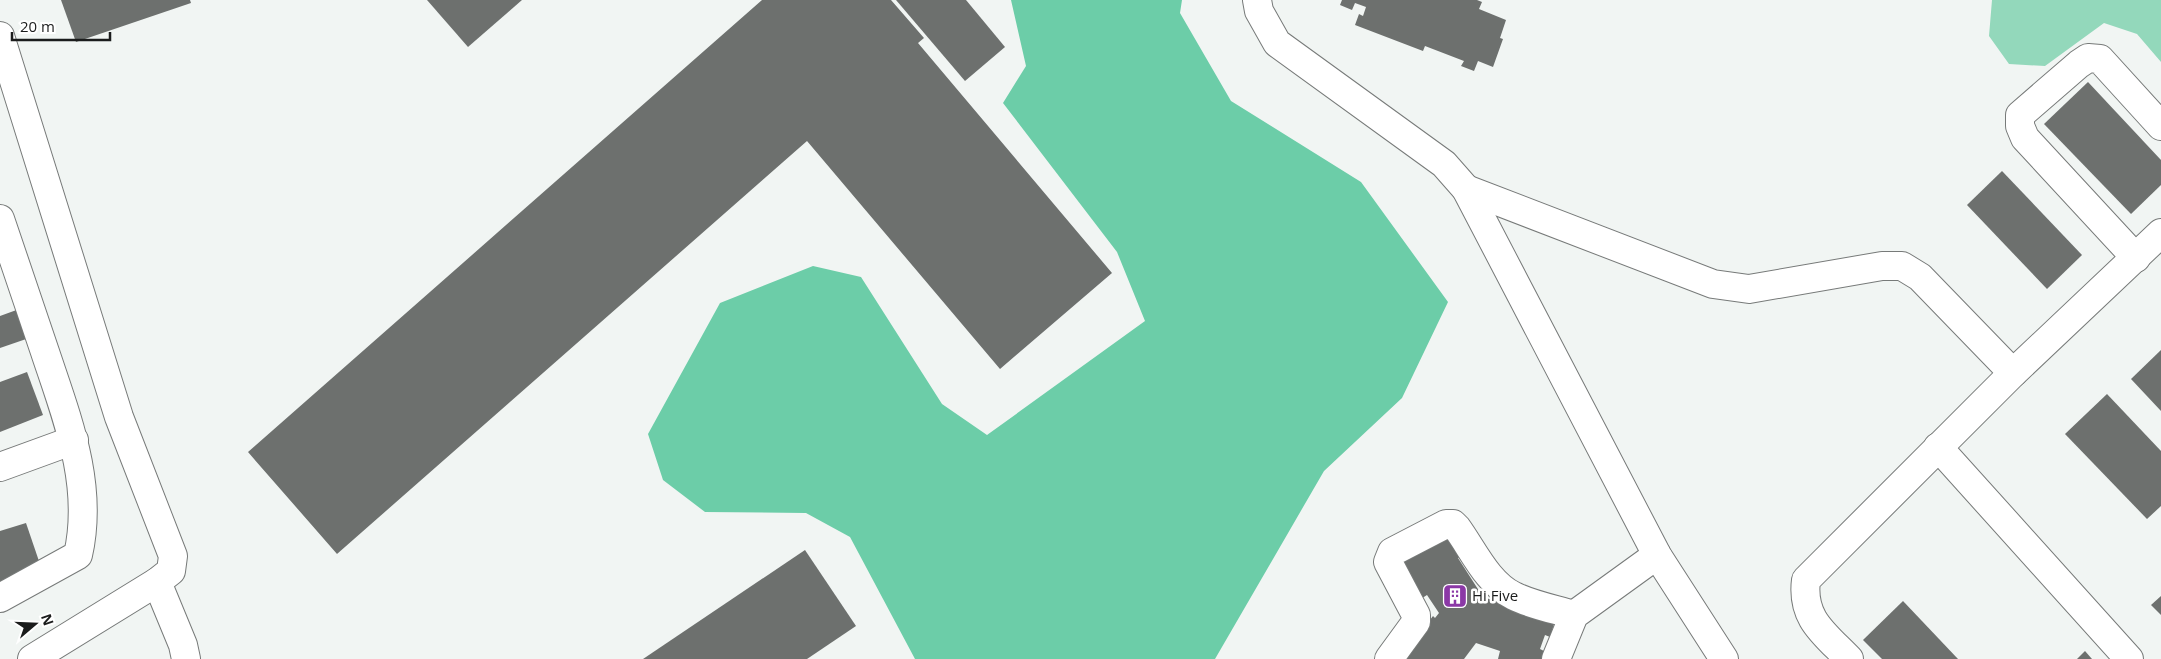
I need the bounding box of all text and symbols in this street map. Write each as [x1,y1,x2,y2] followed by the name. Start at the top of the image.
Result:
[12,10,110,42] scale bar
[20,16,55,36] text: 20 m
[1442,583,1468,609] building icon: Hi Five
[1472,585,1518,605] place label: Hi Five
[10,599,60,649] north arrow
[37,611,59,628] text: N

